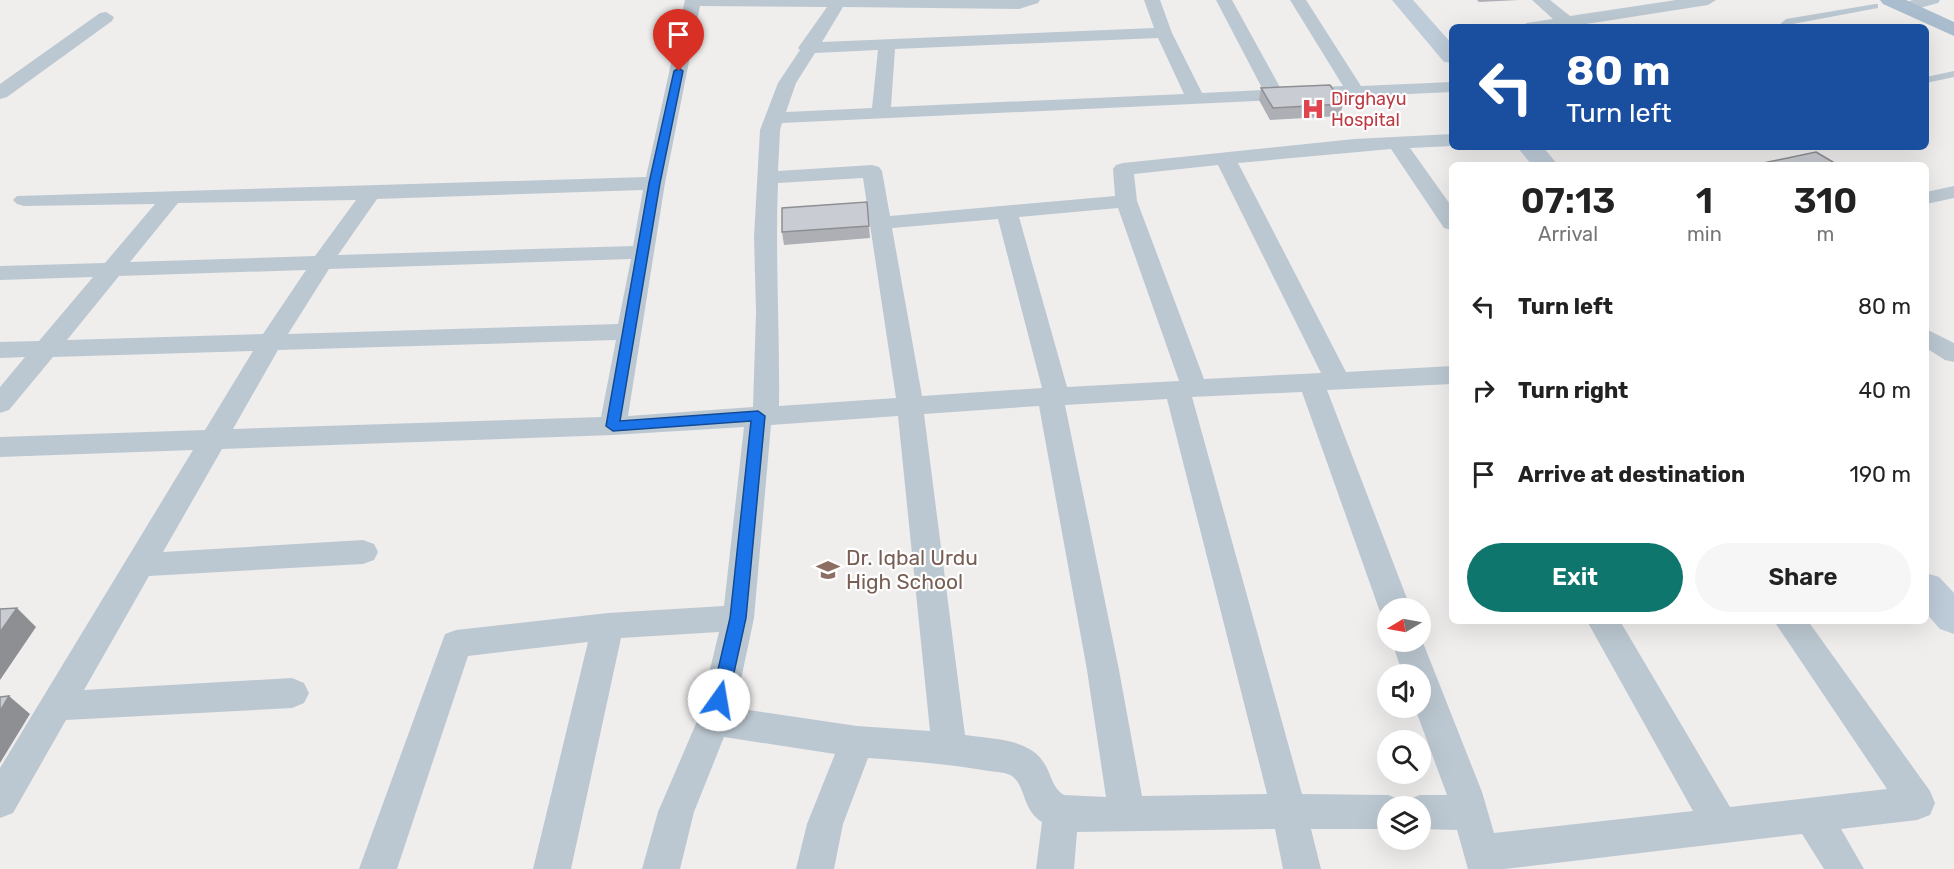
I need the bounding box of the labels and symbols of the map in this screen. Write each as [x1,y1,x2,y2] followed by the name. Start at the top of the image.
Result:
[653,9,704,71] pin
[1331,88,1407,131] place label: Dirghayu Hospital
[1300,96,1326,122] hospital icon: Dirghayu Hospital
[846,545,978,594] place label: Dr. Iqbal Urdu High School
[815,557,841,583] school or university icon: Dr. Iqbal Urdu High School
[1377,598,1431,652] north arrow
[687,668,751,732] position arrow

